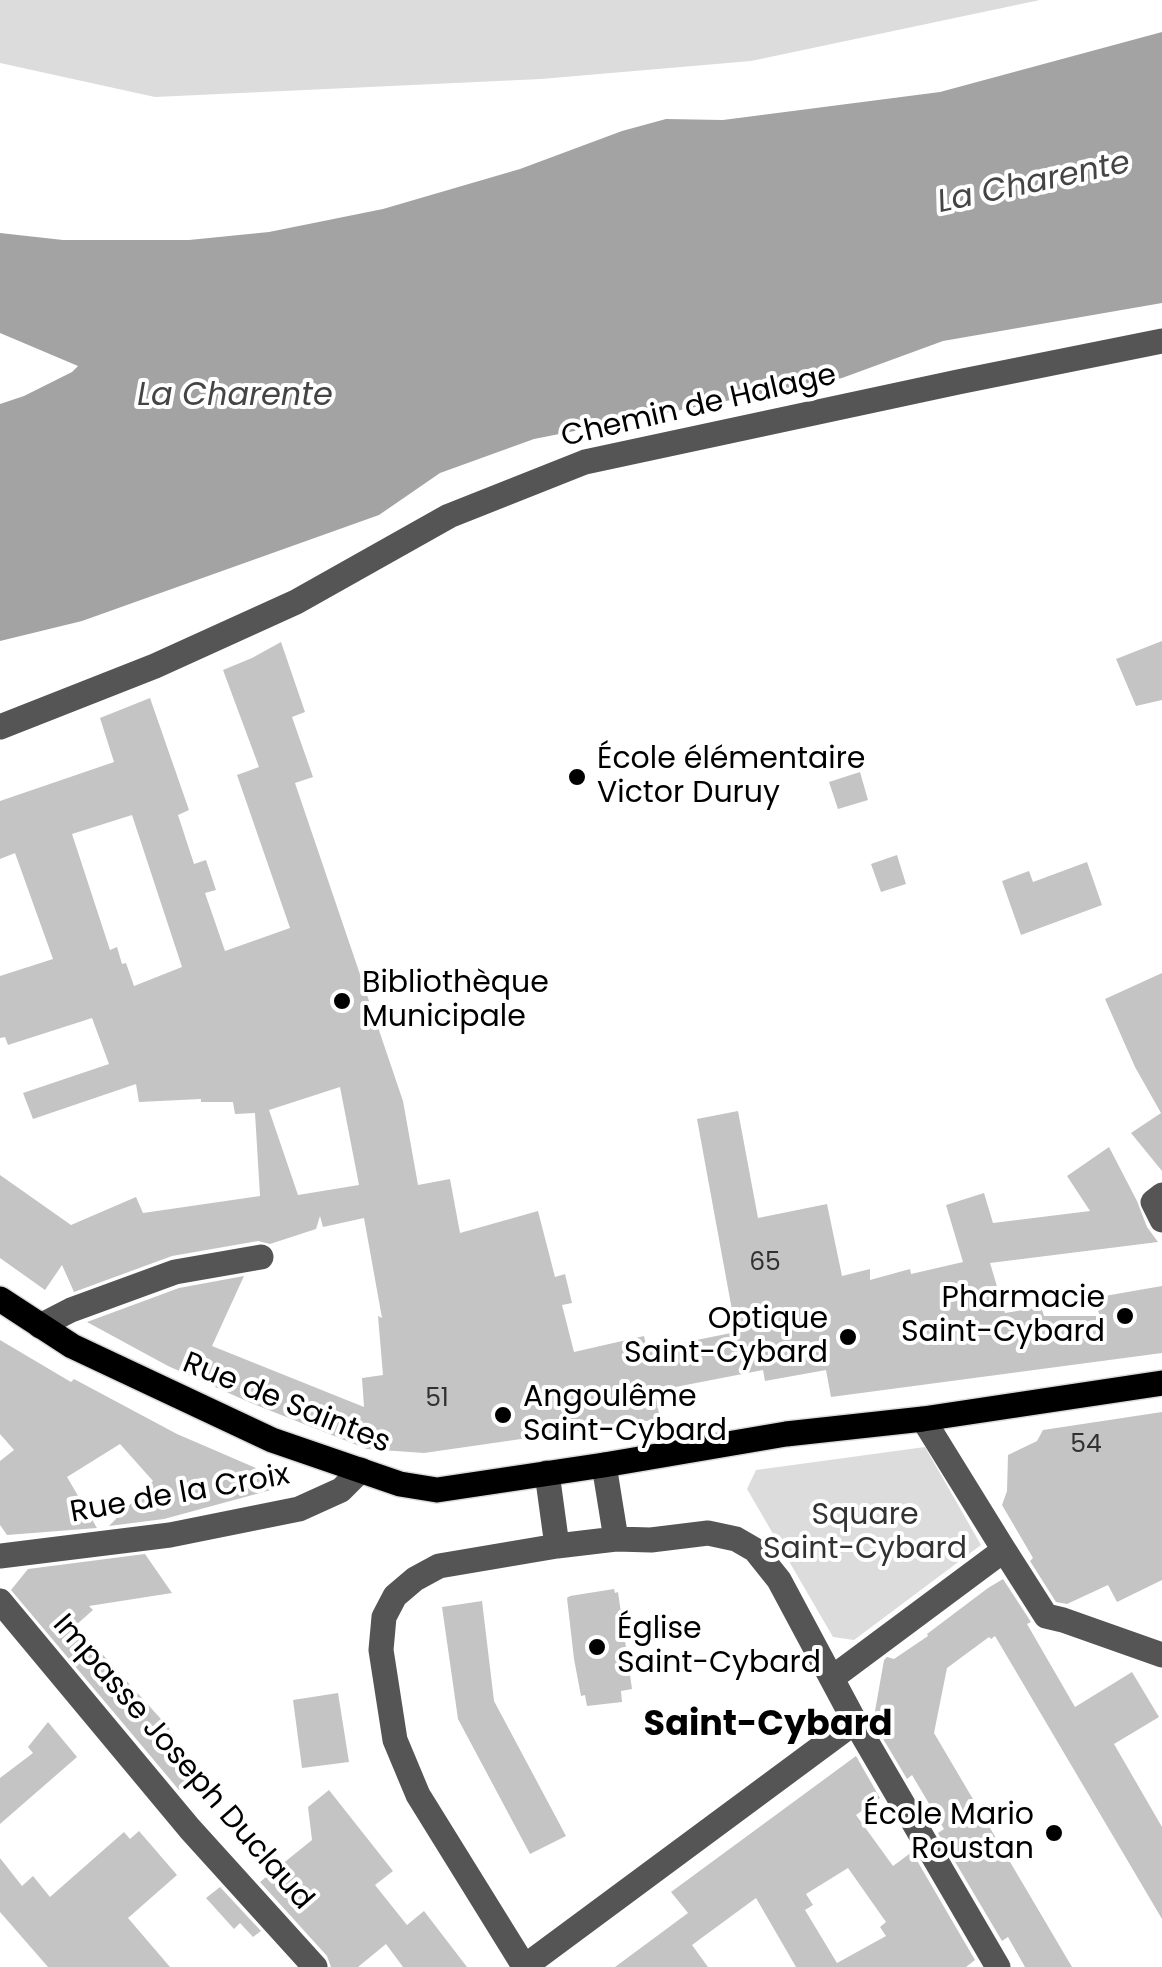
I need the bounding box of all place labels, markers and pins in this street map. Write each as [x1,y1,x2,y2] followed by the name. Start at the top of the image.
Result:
[597,742,865,812] place label: École élémentaire Victor Duruy
[566,766,588,788] marker: École élémentaire Victor Duruy
[362,966,549,1036] place label: Bibliothèque Municipale
[331,990,353,1012] marker: Bibliothèque Municipale
[901,1281,1105,1352] place label: Pharmacie Saint-Cybard
[624,1302,828,1372] place label: Optique Saint-Cybard
[1114,1305,1136,1327] marker: Pharmacie Saint-Cybard
[837,1326,859,1348] marker: Optique Saint-Cybard
[523,1380,727,1450] place label: Angoulême Saint-Cybard
[492,1404,514,1426] marker: Angoulême Saint-Cybard
[617,1612,821,1682] place label: Église Saint-Cybard
[586,1636,608,1658] marker: Église Saint-Cybard
[863,1798,1034,1868] place label: École Mario Roustan
[1043,1822,1065,1844] marker: École Mario Roustan

